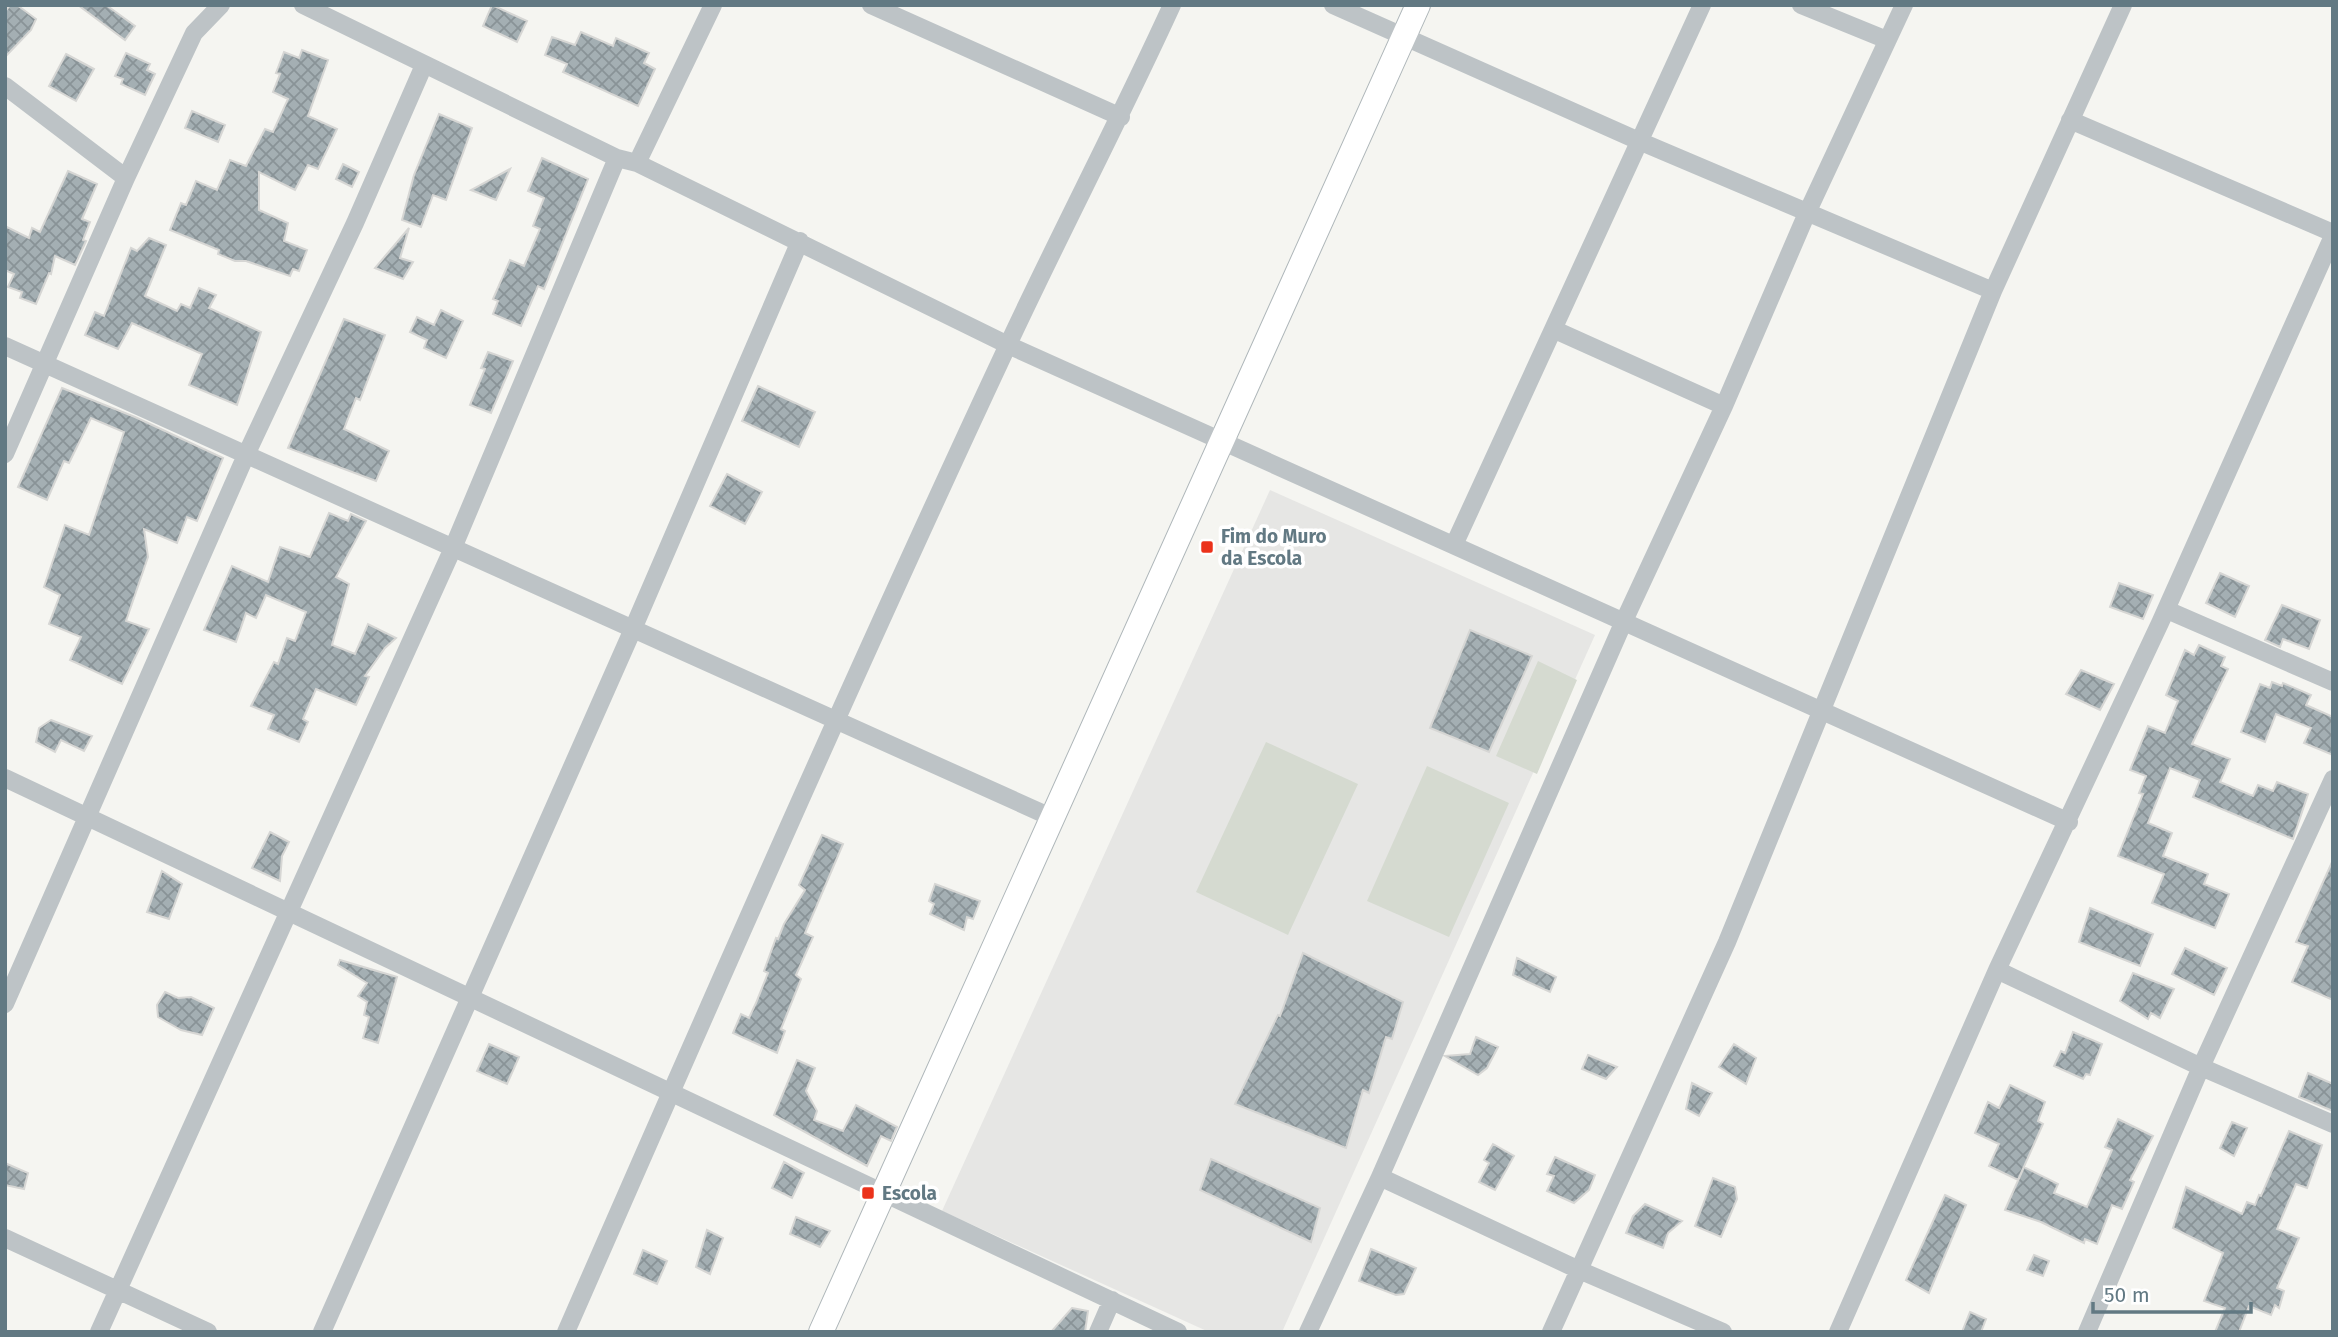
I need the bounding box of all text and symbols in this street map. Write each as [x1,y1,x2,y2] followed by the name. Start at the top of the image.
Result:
[1221,525,1327,570] place label: Fim do Muro da Escola
[1199,539,1215,555] marker: Fim do Muro da Escola
[882,1182,937,1205] place label: Escola
[860,1185,876,1201] marker: Escola
[2093,1270,2250,1314] scale bar
[2104,1282,2150,1308] text: 50 m

